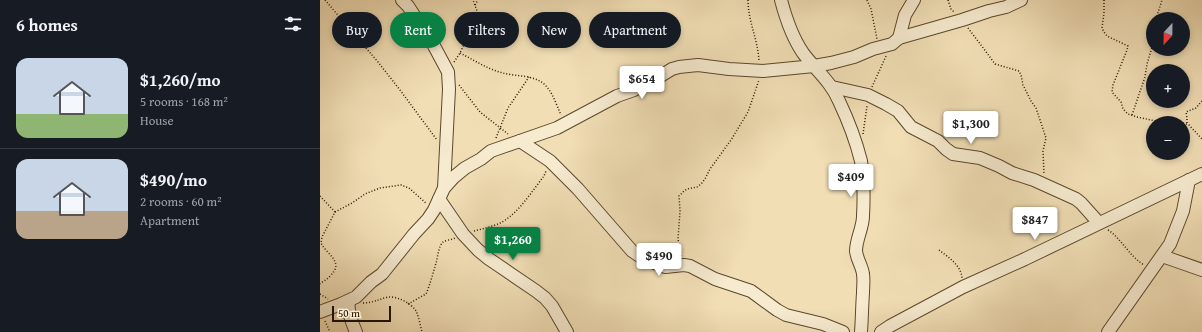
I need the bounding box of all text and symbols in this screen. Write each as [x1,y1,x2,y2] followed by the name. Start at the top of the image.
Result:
[16,12,78,37] text: 6 homes
[332,12,382,48] chip: Buy
[390,12,446,48] chip: Rent
[454,12,519,48] chip: Filters
[527,12,581,48] chip: New
[589,12,681,48] chip: Apartment
[1146,12,1190,56] north arrow
[1146,12,1190,160] map controls
[282,13,304,35] icon: filters
[1146,64,1190,108] button: +
[618,66,666,100] pin: $654
[140,67,221,92] text: $1,260/mo
[629,69,655,88] text: $654
[48,74,96,122] icon: home
[140,92,228,111] text: 5 rooms · 168 m²
[140,111,174,130] text: House
[938,111,1004,145] pin: $1,300
[952,114,990,133] text: $1,300
[1146,116,1190,160] button: −
[827,164,875,198] pin: $409
[140,167,207,192] text: $490/mo
[838,167,864,186] text: $409
[48,175,96,223] icon: home
[140,192,222,211] text: 2 rooms · 60 m²
[1011,207,1059,241] pin: $847
[1022,210,1048,229] text: $847
[140,211,200,230] text: Apartment
[480,227,546,261] pin: $1,260
[494,230,532,249] text: $1,260
[635,243,683,277] pin: $490
[646,246,672,265] text: $490
[332,304,391,323] scale bar
[338,305,360,321] text: 50 m

